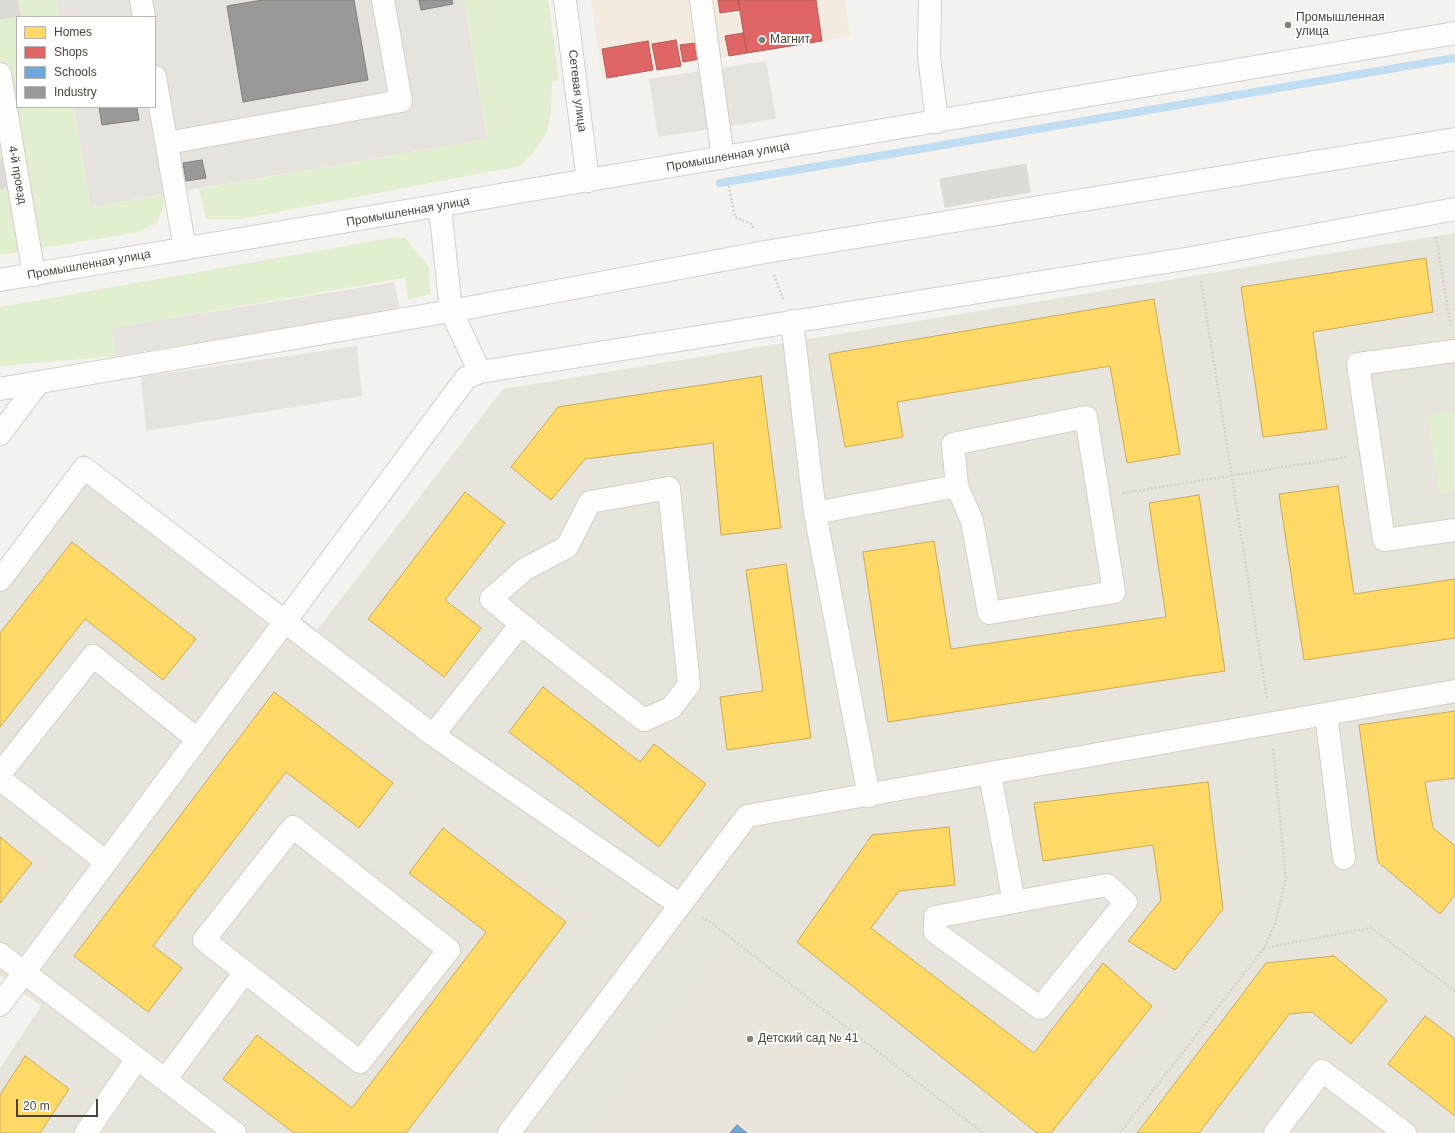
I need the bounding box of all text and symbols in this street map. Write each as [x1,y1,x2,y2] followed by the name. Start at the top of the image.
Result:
[1296,11,1385,39] place label: Промышленная улица
[16,16,156,108] legend
[1283,20,1293,30] marker: Промышленная улица
[54,25,92,39] text: Homes
[770,33,810,47] place label: Магнит
[757,35,767,45] marker: Магнит
[54,45,88,59] text: Shops
[565,49,589,133] street label: Сетевая улица
[54,65,97,79] text: Schools
[54,85,97,99] text: Industry
[665,139,791,175] street label: Промышленная улица
[5,145,29,205] street label: 4-й проезд
[345,194,471,230] street label: Промышленная улица
[26,247,152,283] street label: Промышленная улица
[758,1032,858,1046] place label: Детский сад № 41
[745,1034,755,1044] marker: Детский сад № 41
[18,1091,100,1117] scale bar
[23,1099,50,1113] text: 20 m

